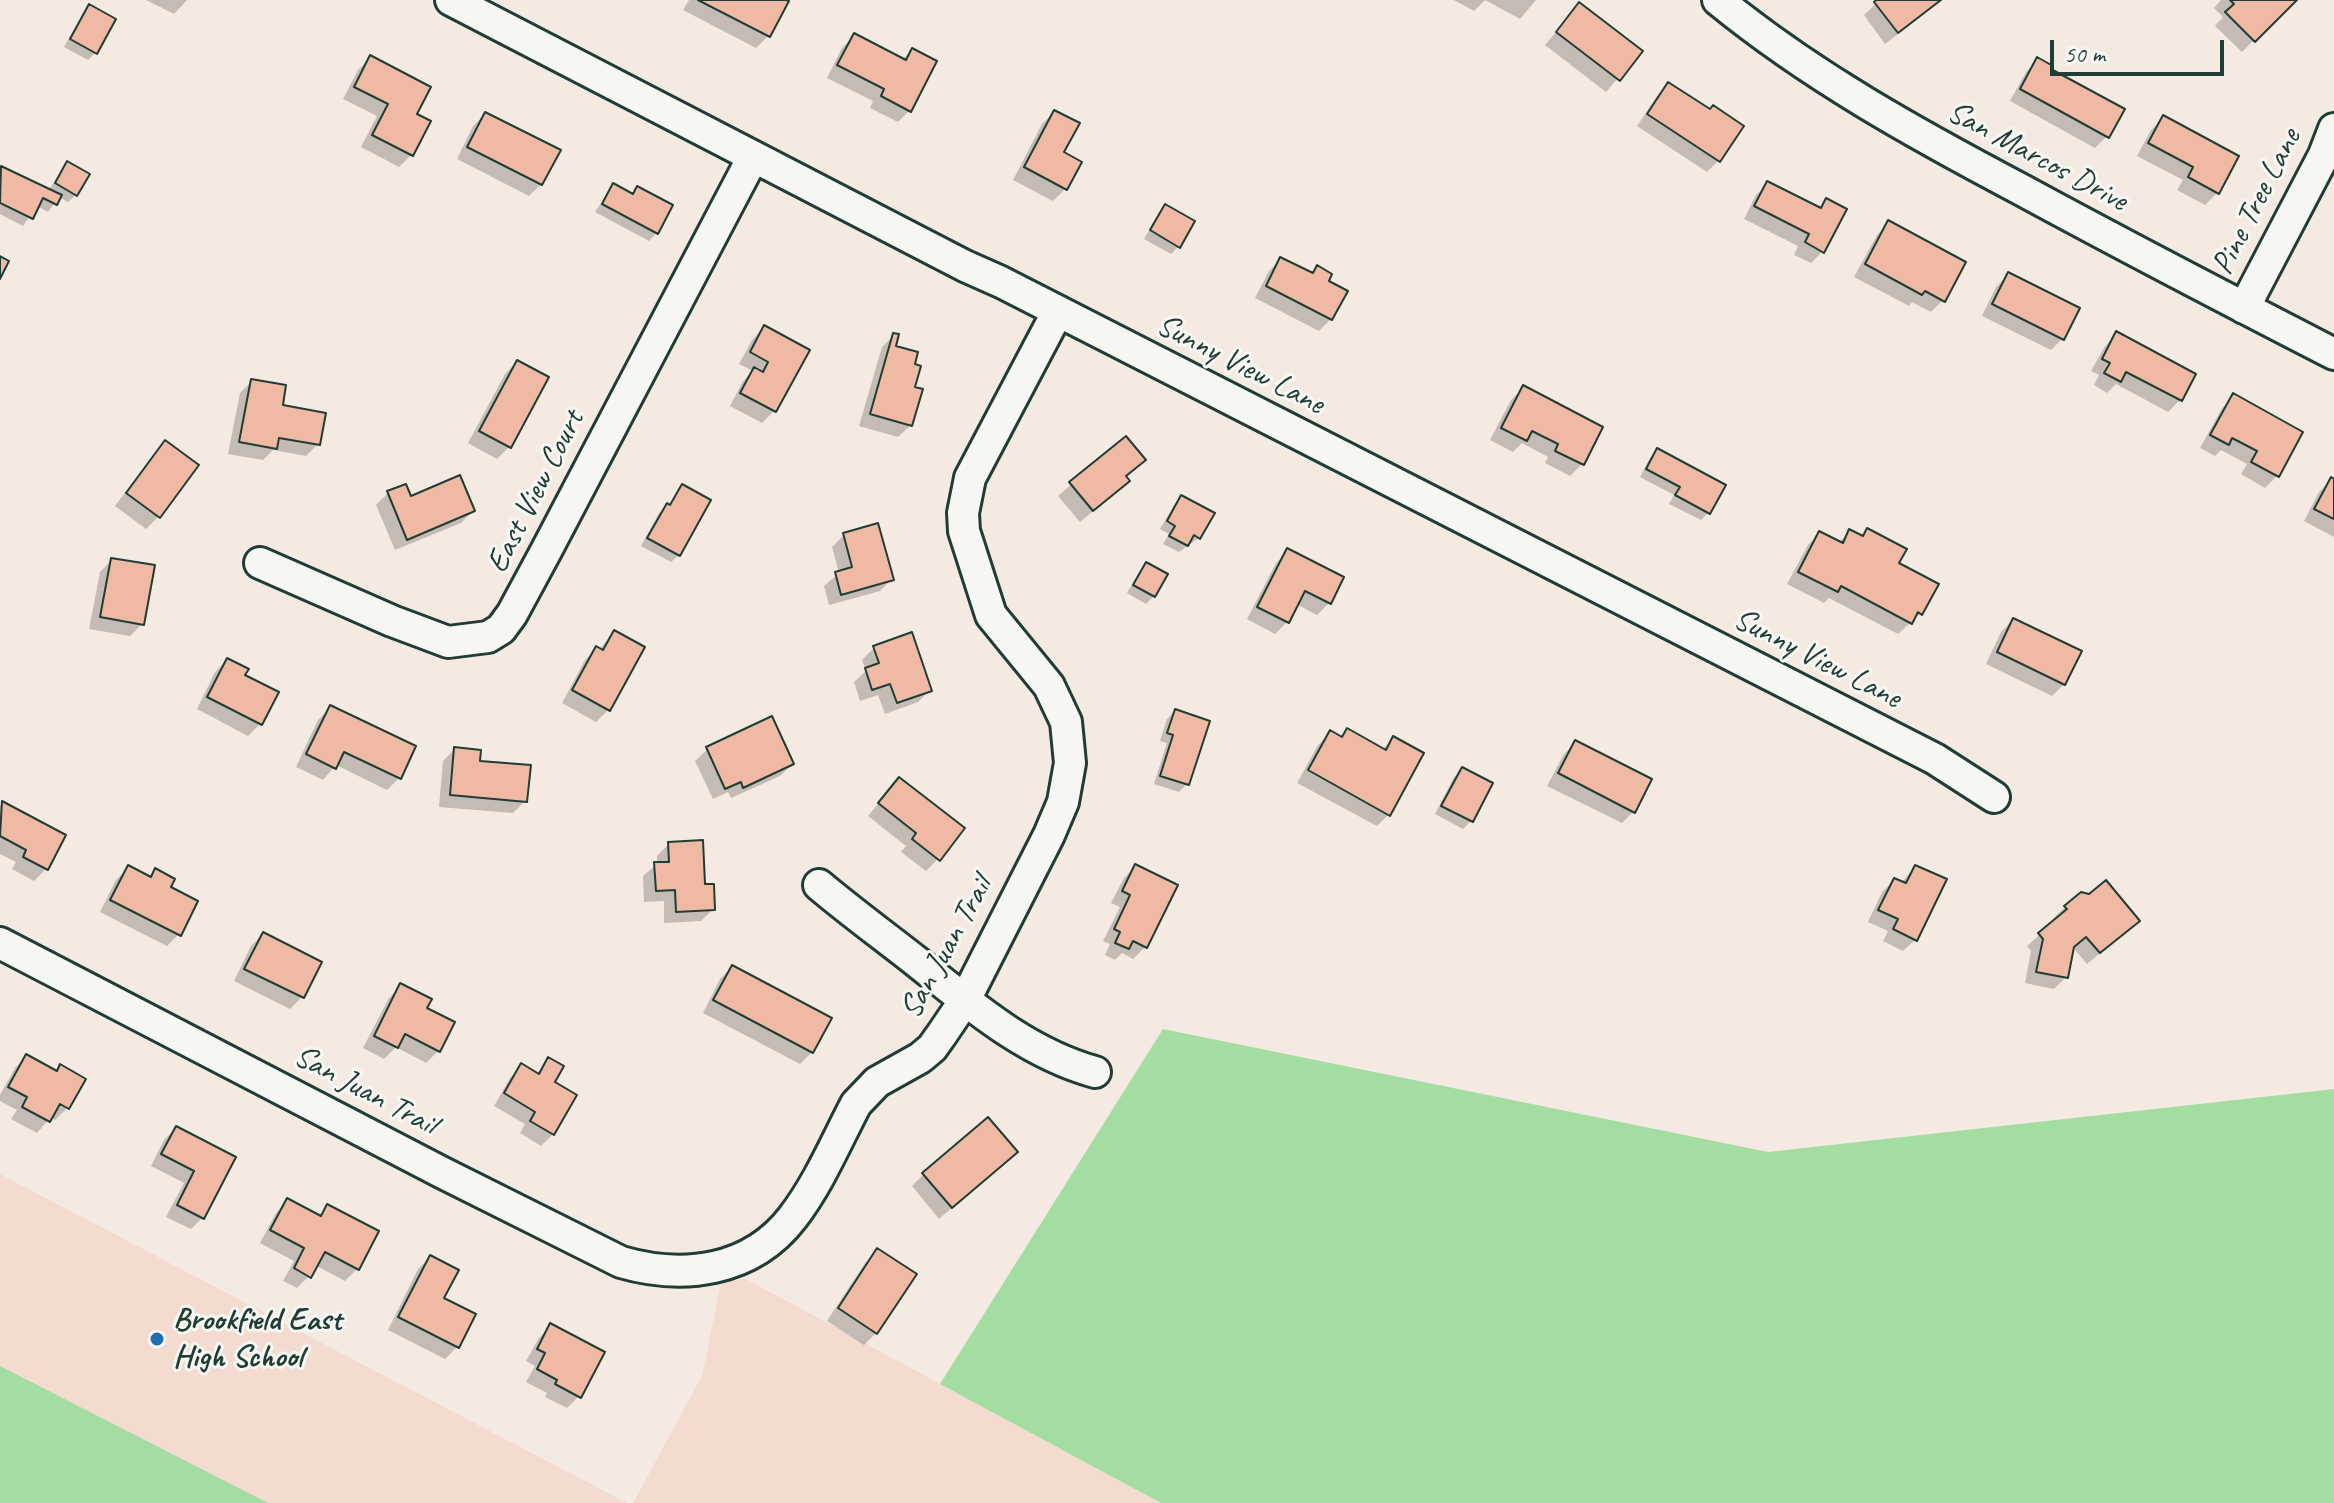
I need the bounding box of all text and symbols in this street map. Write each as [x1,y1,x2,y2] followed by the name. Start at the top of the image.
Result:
[2054,24,2228,74] scale bar
[2064,39,2105,69] text: 50 m
[1940,93,2134,221] street label: San Marcos Drive
[2204,123,2310,281] street label: Pine Tree Lane
[1150,306,1330,424] street label: Sunny View Lane
[479,404,593,580] street label: East View Court
[1727,600,1907,718] street label: Sunny View Lane
[892,870,1002,1026] street label: San Juan Trail
[287,1037,443,1145] street label: San Juan Trail
[173,1302,341,1377] place label: Brookfield East High School
[148,1330,166,1348] marker: Brookfield East High School

